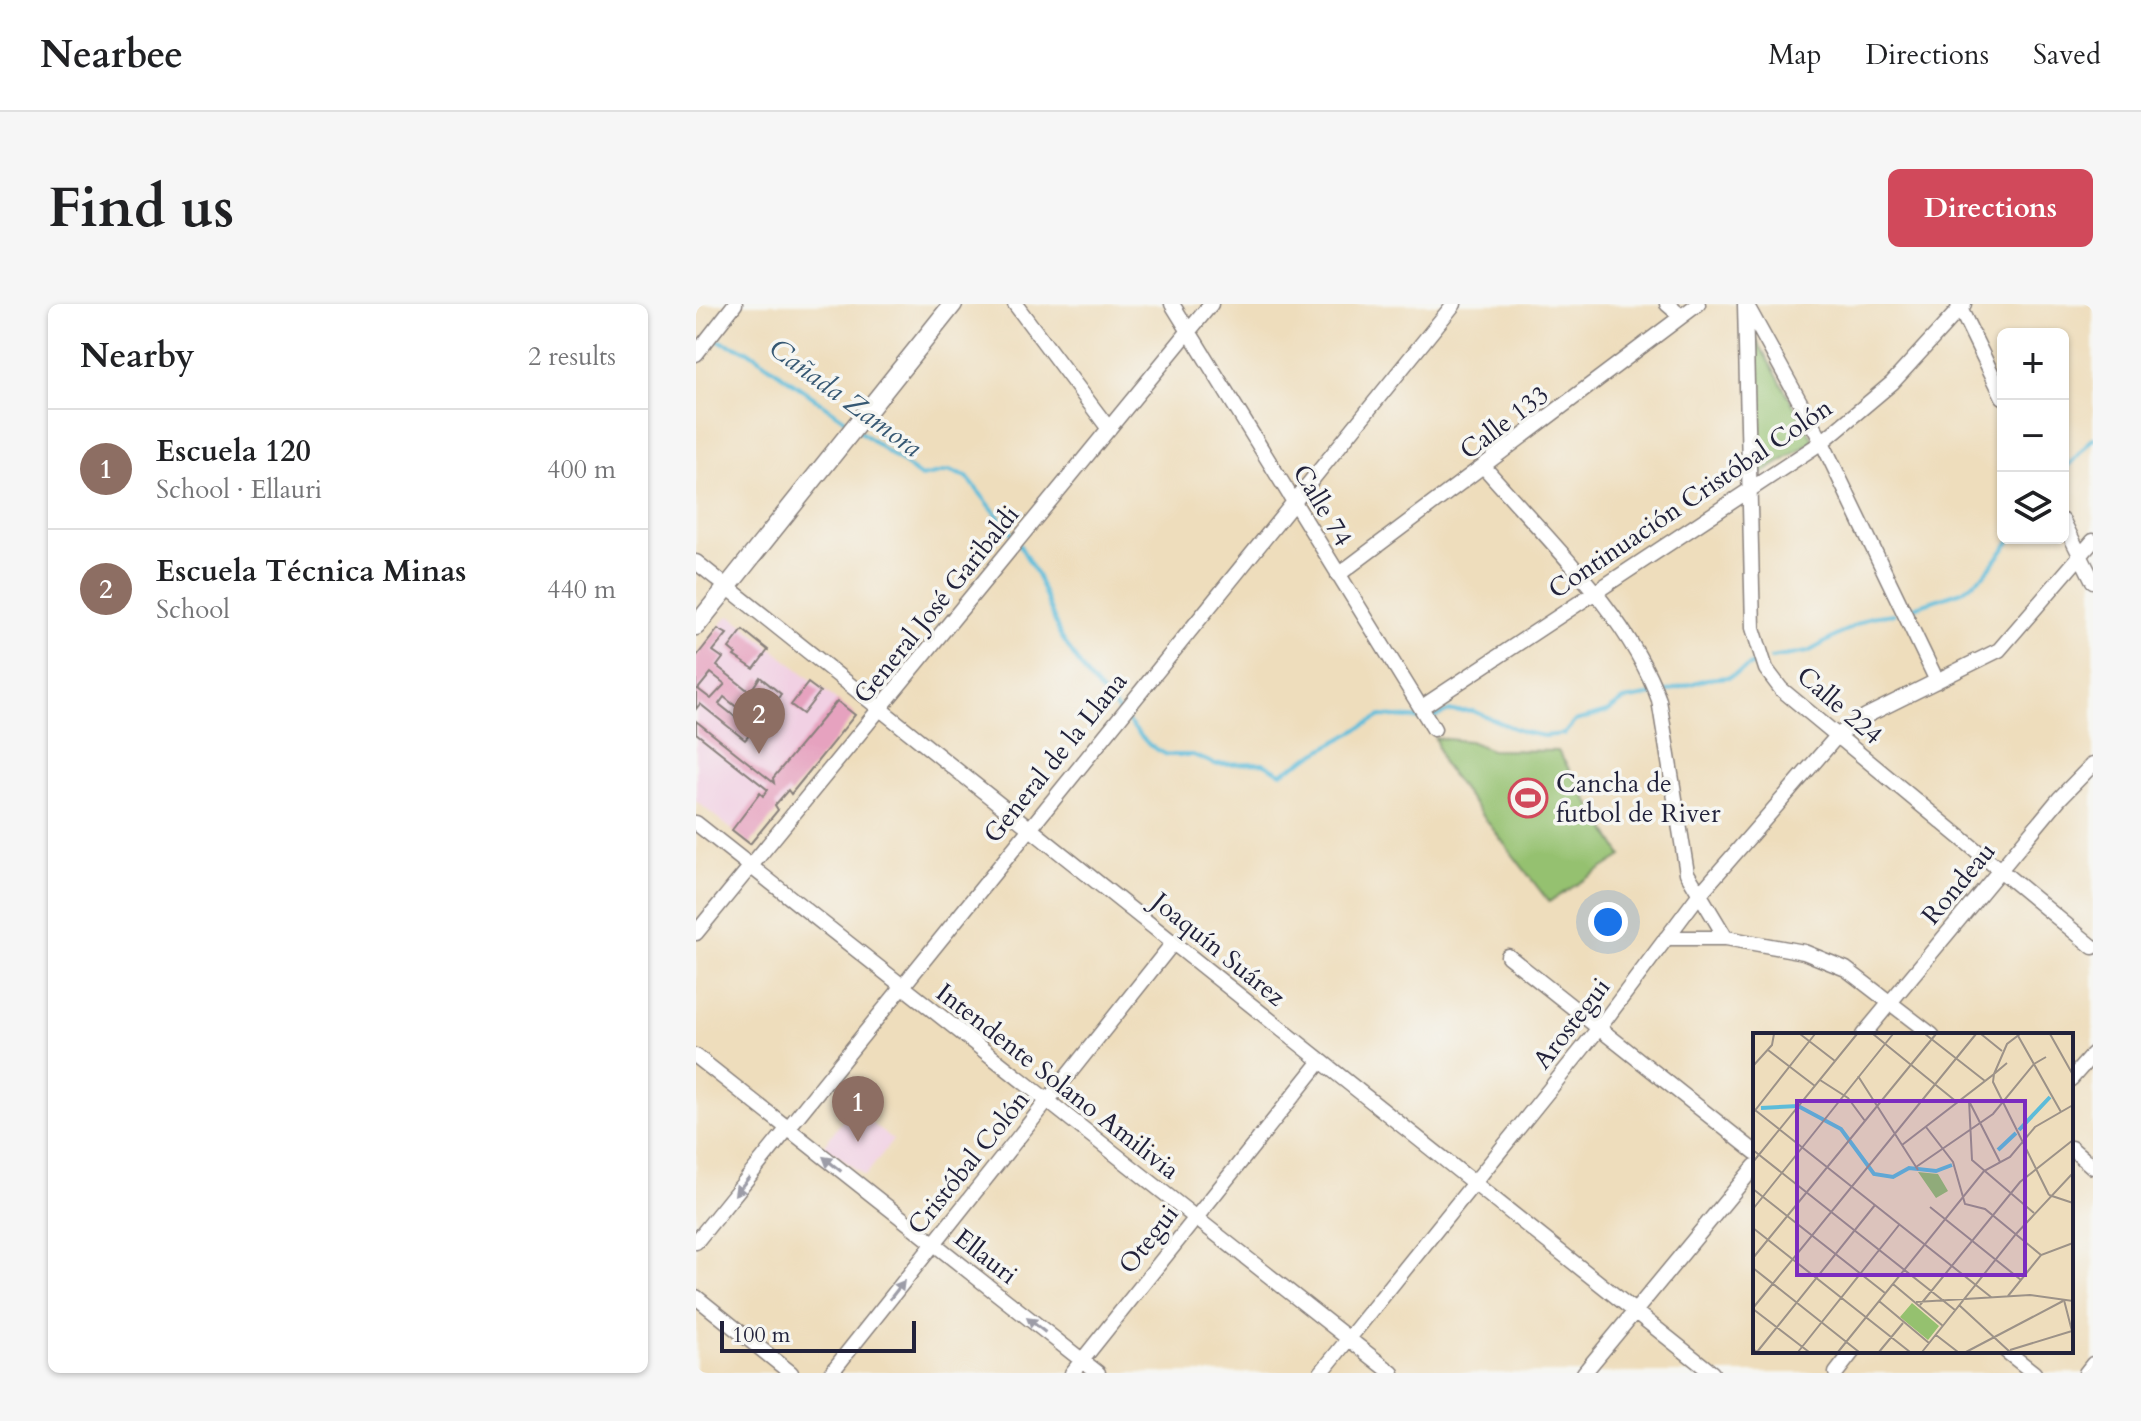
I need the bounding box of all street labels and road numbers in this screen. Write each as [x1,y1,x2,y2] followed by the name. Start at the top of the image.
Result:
[1453,377,1556,467] street label: Calle 133
[1542,390,1839,607] street label: Continuación Cristóbal Colón
[1284,458,1361,553] street label: Calle 74
[846,498,1027,711] street label: General José Garibaldi
[1789,658,1890,752] street label: Calle 224
[976,665,1135,850] street label: General de la Llana
[1913,835,2003,932] street label: Rondeau
[1141,882,1293,1014] street label: Joaquín Suárez
[1525,970,1618,1076] street label: Arostegui
[929,975,1187,1188] street label: Intendente Solano Amilivia
[899,1083,1037,1242] street label: Cristóbal Colón
[1110,1198,1186,1281] street label: Otegui
[947,1221,1025,1292] street label: Ellauri

